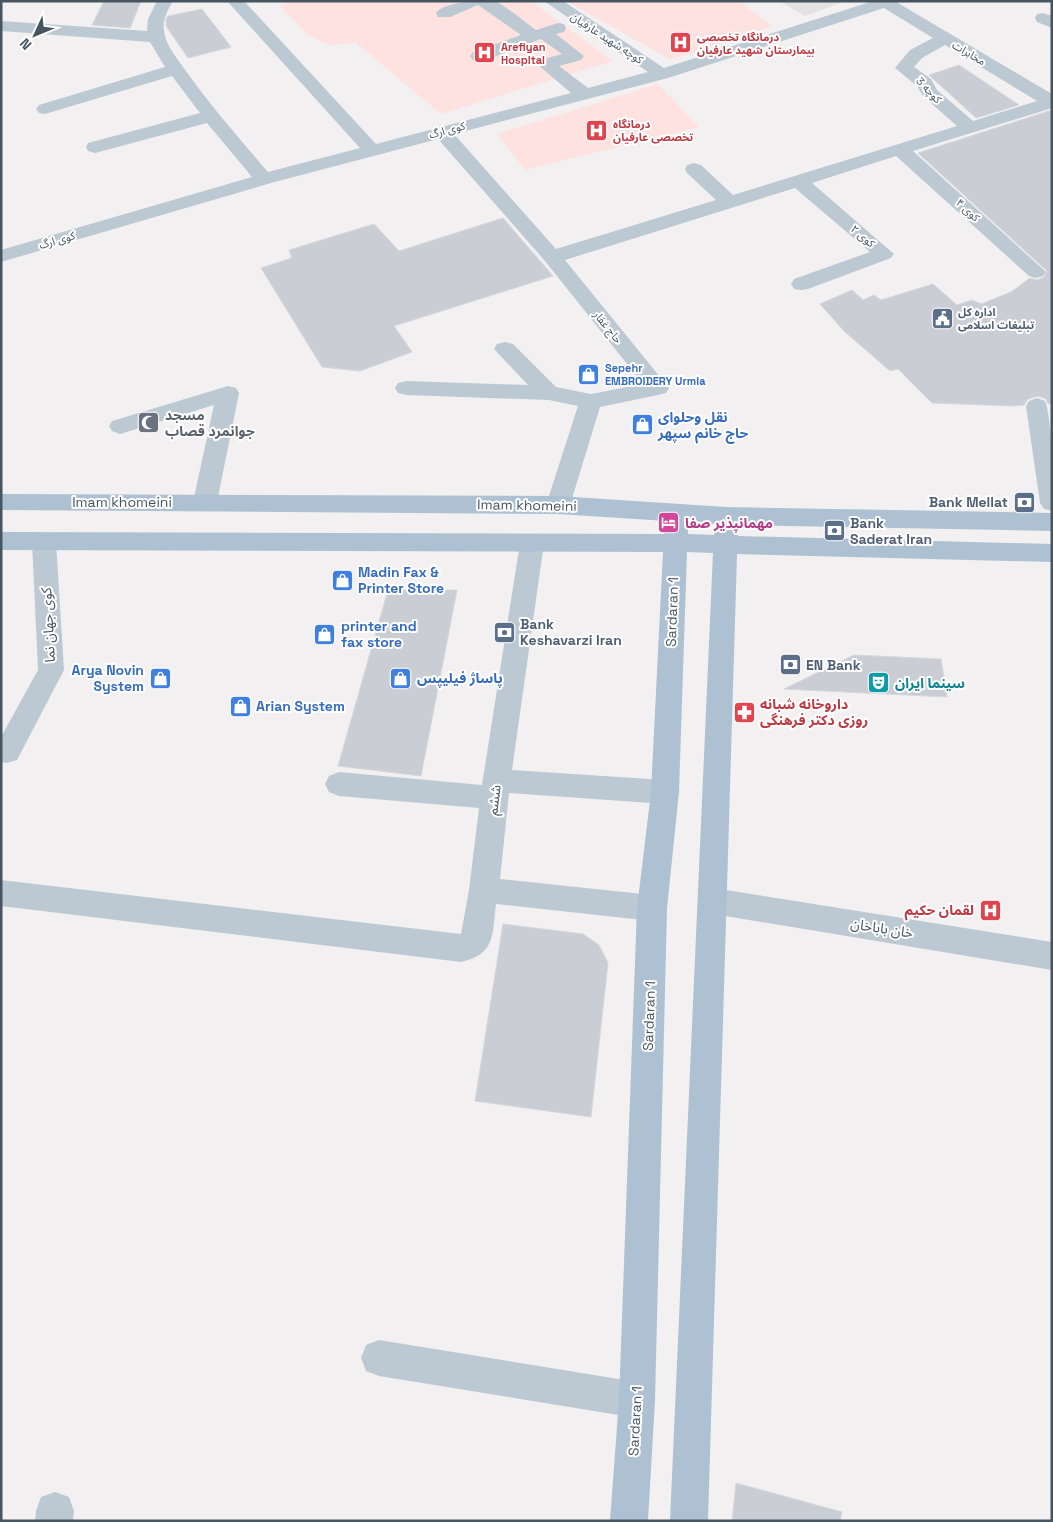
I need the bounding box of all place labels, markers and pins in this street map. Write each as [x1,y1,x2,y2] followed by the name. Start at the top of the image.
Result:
[697,30,815,57] place label: درمانگاه تخصصی بیمارستان شهید عارفیان
[669,31,693,55] hospital icon: درمانگاه تخصصی بیمارستان شهید عارفیان
[501,40,546,67] place label: Arefiyan Hospital
[473,41,497,65] hospital icon: Arefiyan Hospital
[613,117,693,144] place label: درمانگاه تخصصی عارفیان
[585,118,609,142] hospital icon: درمانگاه تخصصی عارفیان
[958,305,1034,332] place label: اداره کل تبلیغات اسلامی
[930,306,954,330] public building icon: اداره کل تبلیغات اسلامی
[605,361,706,388] place label: Sepehr EMBROIDERY Urmia
[577,362,601,386] shop icon: Sepehr EMBROIDERY Urmia
[165,406,255,440] place label: مسجد جوانمرد قصاب
[657,408,748,444] place label: نقل وحلوای حاج خانم سپهر
[137,411,161,435] mosque icon: مسجد جوانمرد قصاب
[630,413,654,437] shop icon: نقل وحلوای حاج خانم سپهر
[1012,490,1036,514] bank icon: Bank Mellat
[929,493,1008,511] place label: Bank Mellat
[657,511,681,535] hotel icon: مهمانپذیر صفا
[685,514,773,533] place label: مهمانپذیر صفا
[850,514,932,548] place label: Bank Saderat Iran
[822,519,846,543] bank icon: Bank Saderat Iran
[358,563,444,597] place label: Madin Fax & Printer Store
[330,568,354,592] shop icon: Madin Fax & Printer Store
[520,615,622,649] place label: Bank Keshavarzi Iran
[341,617,417,651] place label: printer and fax store
[492,620,516,644] bank icon: Bank Keshavarzi Iran
[313,622,337,646] shop icon: printer and fax store
[778,653,802,677] bank icon: EN Bank
[806,656,861,674] place label: EN Bank
[72,661,144,695] place label: Arya Novin System
[148,666,172,690] shop icon: Arya Novin System
[389,666,413,690] shop icon: پاساژ فیلیپس
[417,669,503,688] place label: پاساژ فیلیپس
[867,671,891,695] theatre icon: سینما ایران
[895,674,965,692] place label: سینما ایران
[228,694,252,718] shop icon: Arian System
[760,695,868,729] place label: داروخانه شبانه روزی دکتر فرهنگی
[256,697,345,715] place label: Arian System
[732,700,756,724] pharmacy icon: داروخانه شبانه روزی دکتر فرهنگی
[978,898,1002,922] hospital icon: لقمان حکیم
[904,901,974,921] place label: لقمان حکیم

